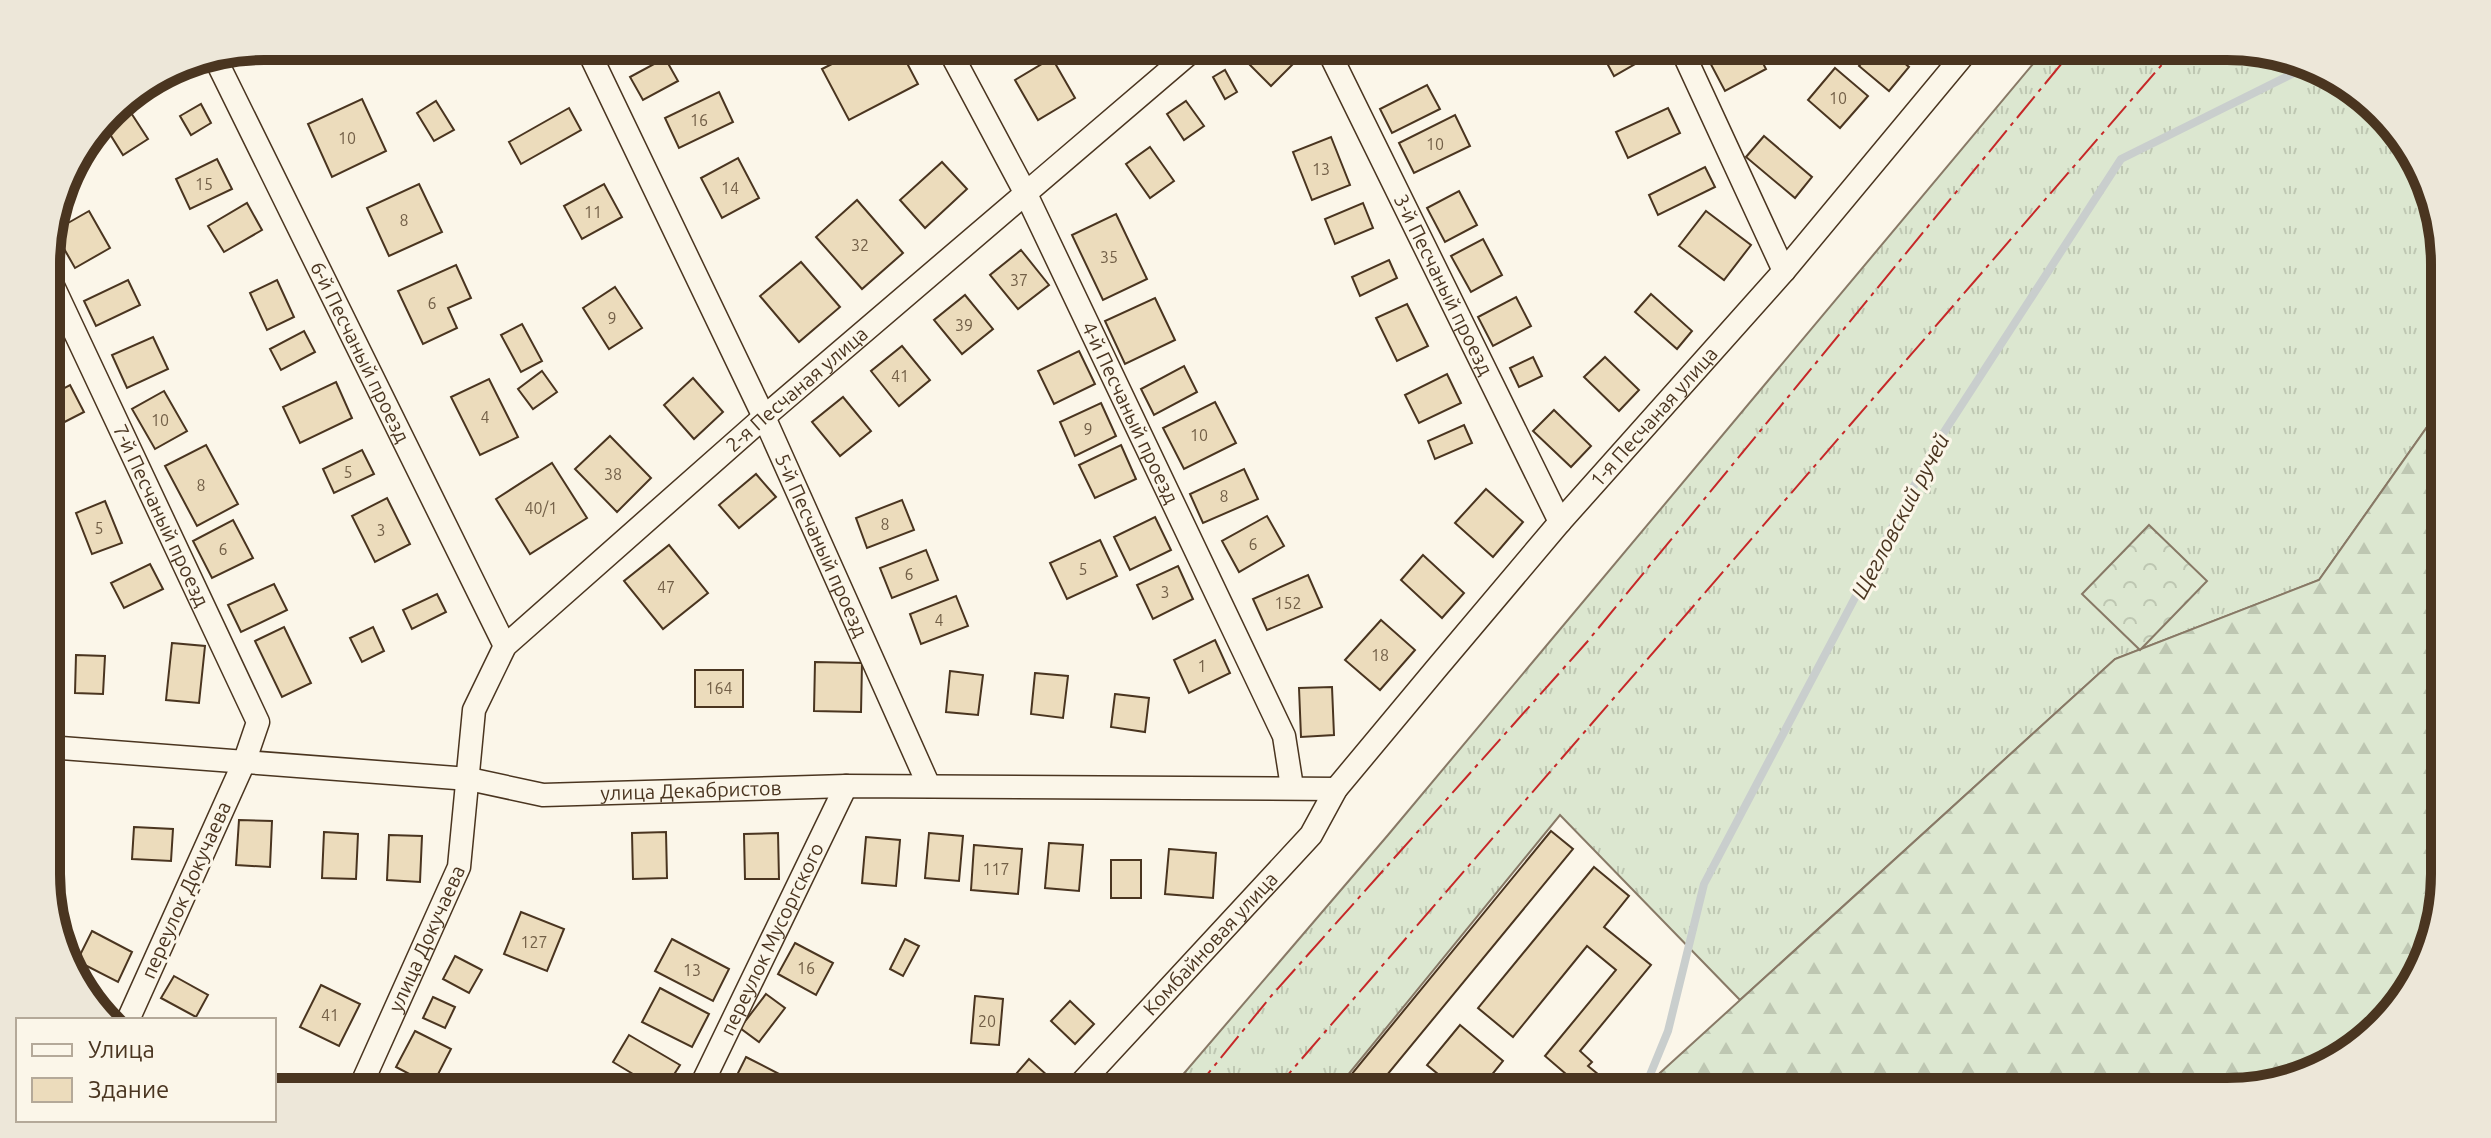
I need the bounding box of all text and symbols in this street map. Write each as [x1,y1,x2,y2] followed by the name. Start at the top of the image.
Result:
[1829,89,1847,107] house number: 10
[690,111,708,129] house number: 16
[338,129,356,147] house number: 10
[1426,135,1444,153] house number: 10
[1312,160,1330,178] house number: 13
[195,175,213,193] house number: 15
[721,179,739,197] house number: 14
[1390,190,1498,379] street label: 3-й Песчаный проезд
[584,203,602,221] house number: 11
[399,211,409,229] house number: 8
[851,236,869,254] house number: 32
[1100,248,1118,266] house number: 35
[306,258,415,446] street label: 6-й Песчаный проезд
[1010,271,1028,289] house number: 37
[427,294,437,312] house number: 6
[607,309,617,327] house number: 9
[955,316,973,334] house number: 39
[1077,318,1184,507] street label: 4-й Песчаный проезд
[721,322,872,456] street label: 2-я Песчаная улица
[1585,342,1722,491] street label: 1-я Песчаная улица
[891,367,909,385] house number: 41
[480,408,490,426] house number: 4
[151,411,169,429] house number: 10
[1083,420,1093,438] house number: 9
[109,421,214,610] street label: 7-й Песчаный проезд
[1190,426,1208,444] house number: 10
[1845,429,1954,603] water label: Щегловский ручей
[771,450,873,641] street label: 5-й Песчаный проезд
[343,463,353,481] house number: 5
[604,465,622,483] house number: 38
[196,476,206,494] house number: 8
[1219,487,1229,505] house number: 8
[525,499,557,517] house number: 40/1
[880,515,890,533] house number: 8
[94,519,104,537] house number: 5
[376,521,386,539] house number: 3
[1248,535,1258,553] house number: 6
[218,540,228,558] house number: 6
[1078,560,1088,578] house number: 5
[904,565,914,583] house number: 6
[657,578,675,596] house number: 47
[1160,583,1170,601] house number: 3
[1274,594,1302,612] house number: 152
[934,611,944,629] house number: 4
[1371,646,1389,664] house number: 18
[1197,657,1207,675] house number: 1
[705,679,733,697] house number: 164
[600,776,782,804] street label: улица Декабристов
[136,798,235,982] street label: переулок Докучаева
[715,839,828,1039] street label: переулок Мусоргского
[982,860,1010,878] house number: 117
[383,862,469,1015] street label: улица Докучаева
[1138,867,1282,1020] street label: Комбайновая улица
[520,933,548,951] house number: 127
[797,959,815,977] house number: 16
[683,961,701,979] house number: 13
[321,1006,339,1024] house number: 41
[978,1012,996,1030] house number: 20
[16,1018,276,1122] legend
[88,1036,155,1063] text: Улица
[88,1076,169,1103] text: Здание

